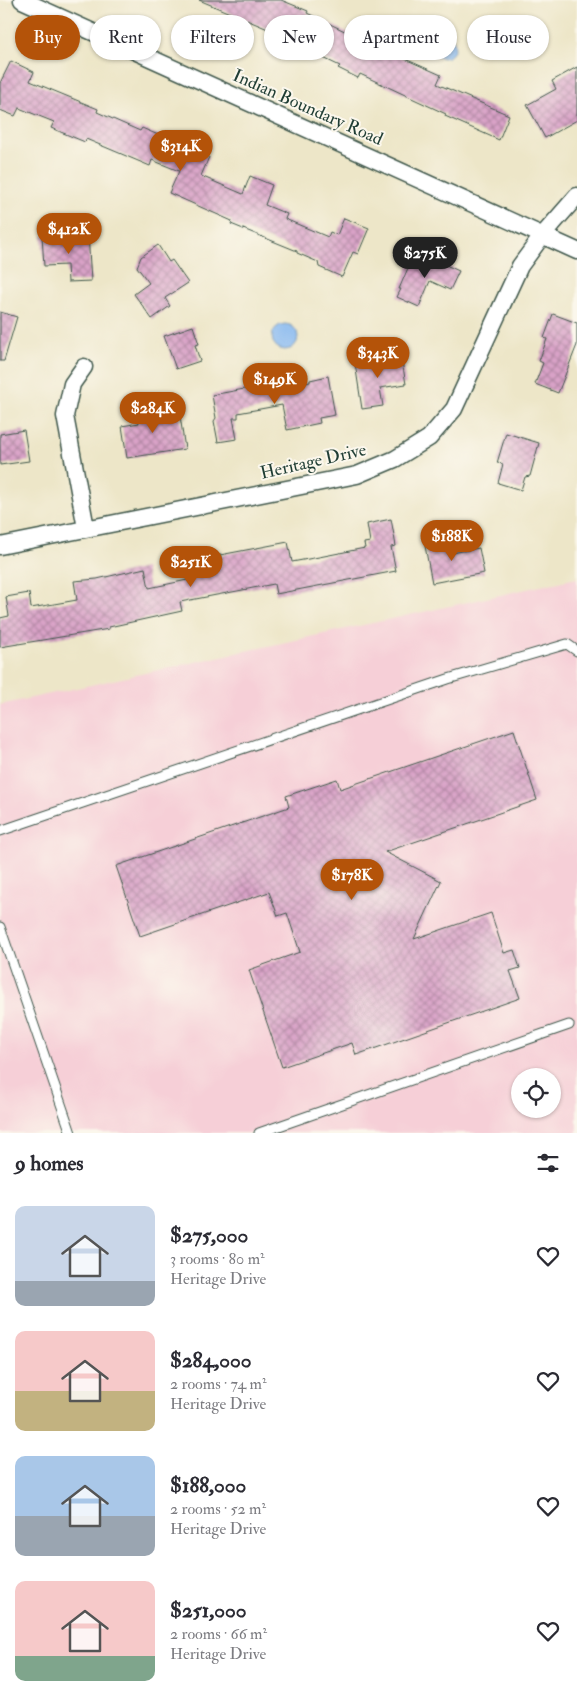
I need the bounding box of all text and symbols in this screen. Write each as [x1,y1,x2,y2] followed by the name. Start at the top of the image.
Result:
[15,15,80,60] chip: Buy
[90,15,161,60] chip: Rent
[171,15,254,60] chip: Filters
[264,15,334,60] chip: New
[344,15,457,60] chip: Apartment
[467,15,549,60] chip: House
[229,64,387,151] street label: Indian Boundary Road
[146,130,216,172] pin: $314K
[161,136,201,156] text: $314K
[34,212,104,255] pin: $412K
[48,219,90,239] text: $412K
[390,236,460,279] pin: $275K
[404,243,446,263] text: $275K
[343,336,413,379] pin: $343K
[357,343,399,363] text: $343K
[240,362,310,405] pin: $149K
[254,369,296,389] text: $149K
[118,392,188,434] pin: $284K
[131,398,175,418] text: $284K
[258,438,369,485] street label: Heritage Drive
[417,520,487,562] pin: $188K
[432,526,472,546] text: $188K
[156,546,226,588] pin: $251K
[170,552,212,572] text: $251K
[317,858,387,901] pin: $178K
[332,865,372,885] text: $178K
[511,1068,561,1118] map controls
[511,1068,561,1118] button: locate
[534,1149,562,1177] icon: filters
[15,1150,84,1177] text: 9 homes
[170,1222,248,1249] text: $275,000
[55,1226,115,1286] icon: home
[534,1242,562,1270] icon: heart
[170,1249,265,1269] text: 3 rooms · 80 m²
[170,1269,266,1289] text: Heritage Drive
[170,1347,251,1374] text: $284,000
[55,1351,115,1411] icon: home
[534,1367,562,1395] icon: heart
[170,1374,266,1394] text: 2 rooms · 74 m²
[170,1394,266,1414] text: Heritage Drive
[170,1472,246,1499] text: $188,000
[55,1476,115,1536] icon: home
[534,1492,562,1520] icon: heart
[170,1499,266,1519] text: 2 rooms · 52 m²
[170,1519,266,1539] text: Heritage Drive
[170,1597,246,1624] text: $251,000
[55,1601,115,1661] icon: home
[534,1617,562,1645] icon: heart
[170,1624,267,1644] text: 2 rooms · 66 m²
[170,1644,266,1664] text: Heritage Drive

